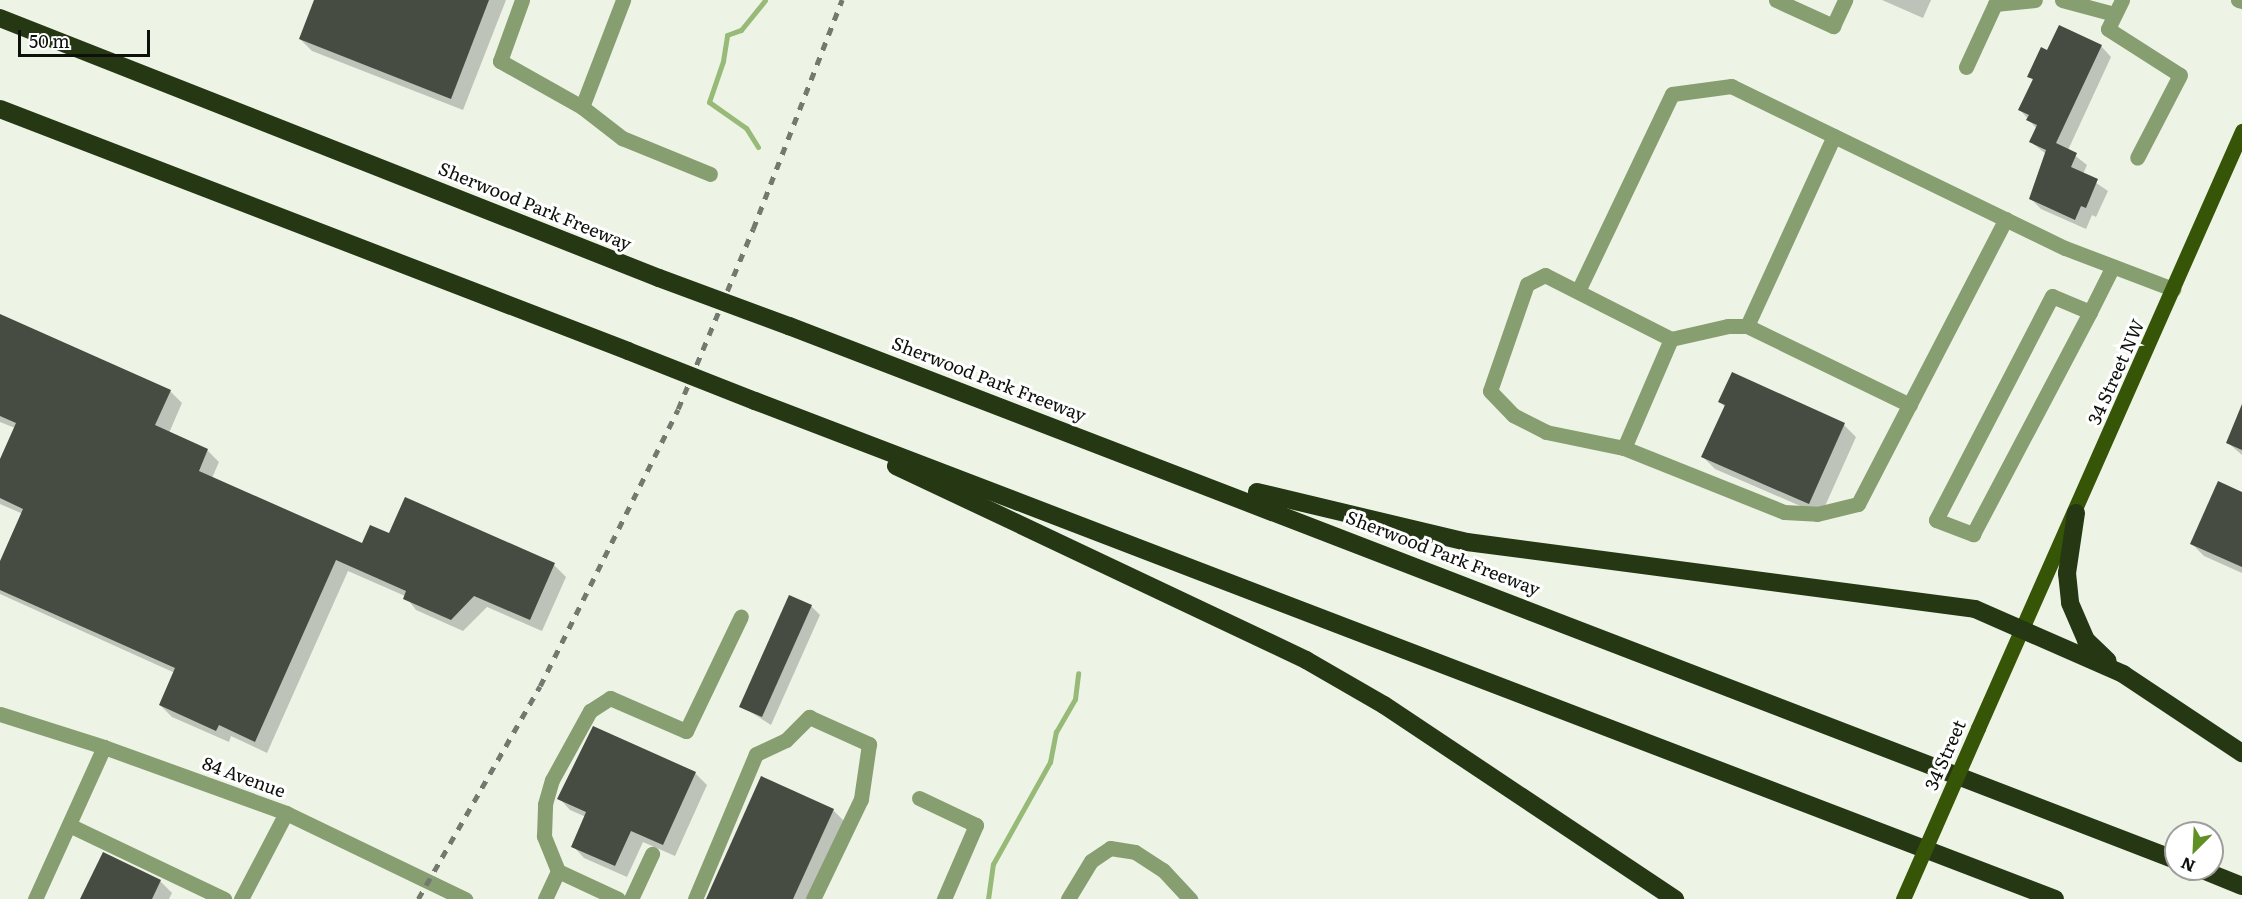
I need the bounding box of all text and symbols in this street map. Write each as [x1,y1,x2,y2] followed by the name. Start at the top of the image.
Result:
[21,18,153,56] scale bar
[29,27,70,54] text: 50 m
[435,157,635,255] street label: Sherwood Park Freeway
[2083,316,2149,428] street label: 34 Street NW
[889,332,1089,426] street label: Sherwood Park Freeway
[1343,506,1543,600] street label: Sherwood Park Freeway
[1920,716,1970,794] street label: 34 Street
[200,752,288,802] street label: 84 Avenue
[2164,821,2224,881] north arrow
[2176,852,2199,879] text: N

